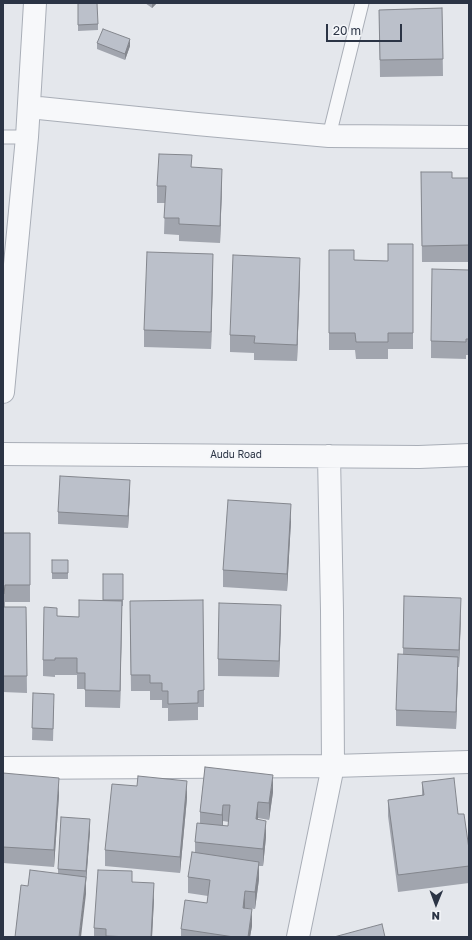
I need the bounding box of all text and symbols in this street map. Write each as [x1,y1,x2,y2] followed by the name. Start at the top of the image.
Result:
[328,16,404,42] scale bar
[333,23,361,38] text: 20 m
[210,449,262,461] street label: Audu Road
[416,884,456,924] north arrow
[431,910,440,923] text: N

